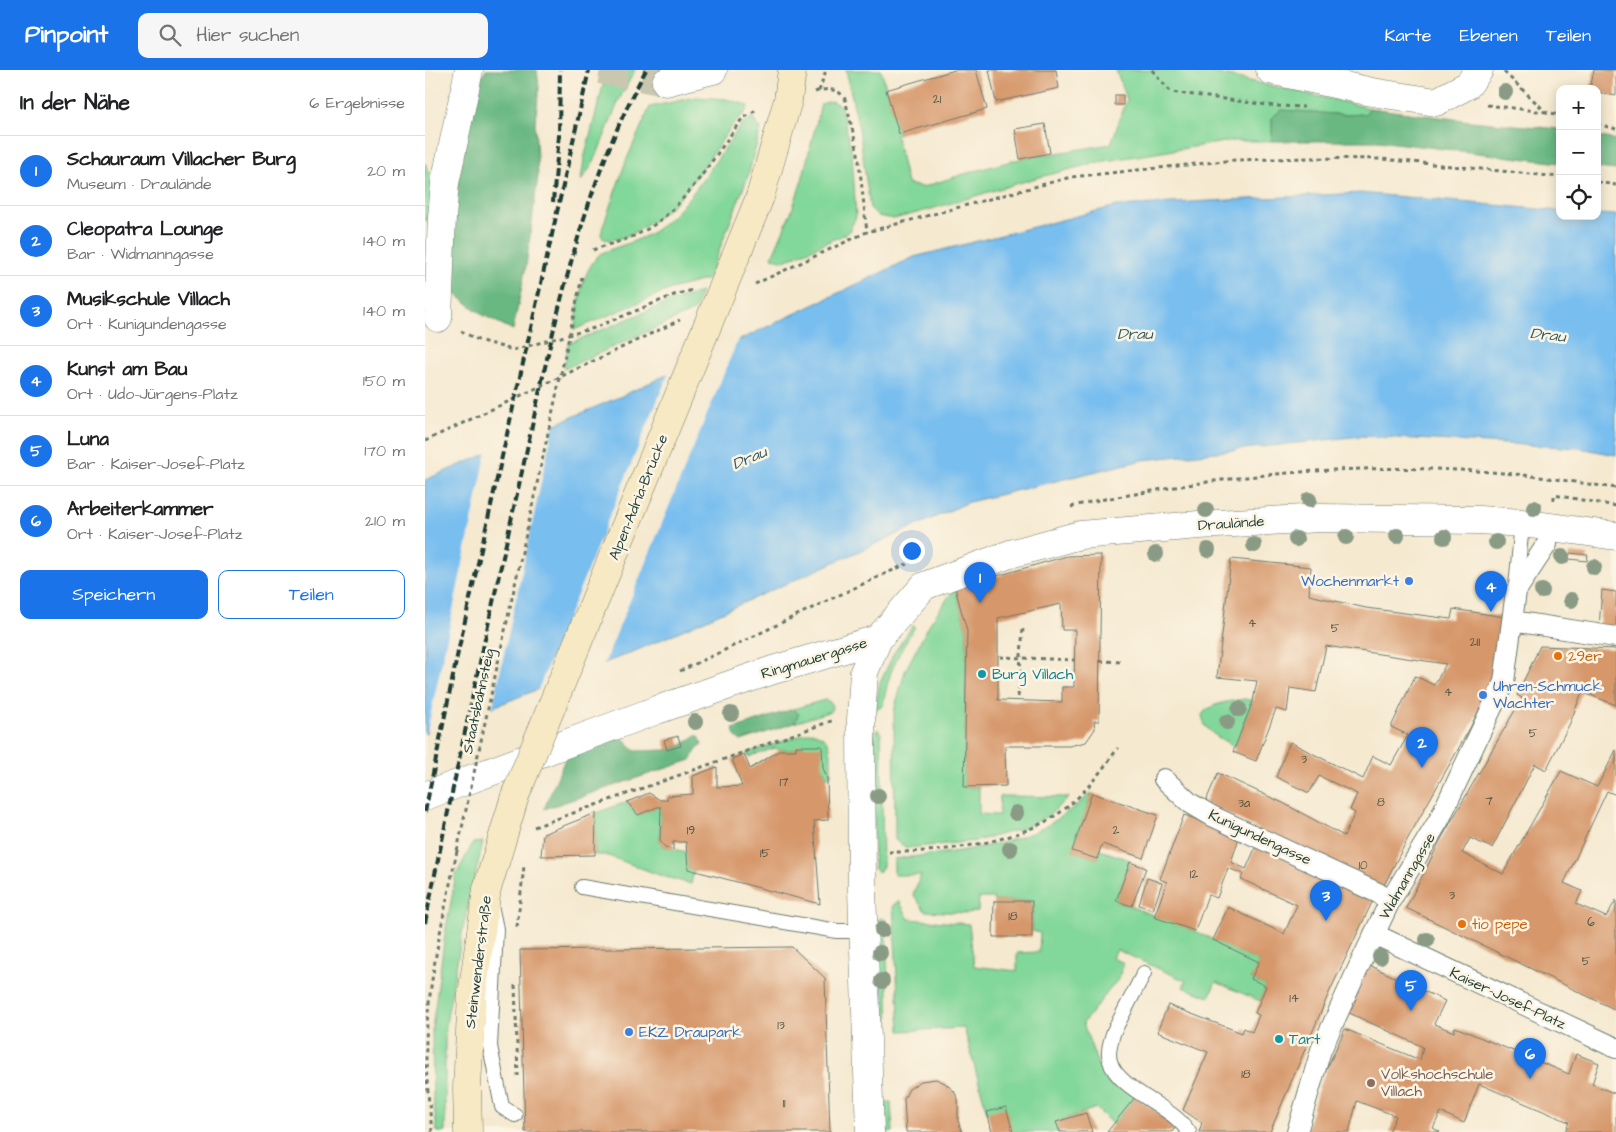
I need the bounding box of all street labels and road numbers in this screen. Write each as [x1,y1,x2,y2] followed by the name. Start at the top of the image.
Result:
[604,431,673,563] street label: Alpen-Adria-Brücke
[1197,511,1265,536] street label: Draulände
[758,632,870,686] street label: Ringmauergasse
[457,646,501,756] street label: Staatsbahnsteig
[1205,804,1315,871] street label: Kunigundengasse
[1374,829,1442,924] street label: Widmanngasse
[460,894,497,1030] street label: Steinwenderstraße
[1446,962,1570,1035] street label: Kaiser-Josef-Platz

